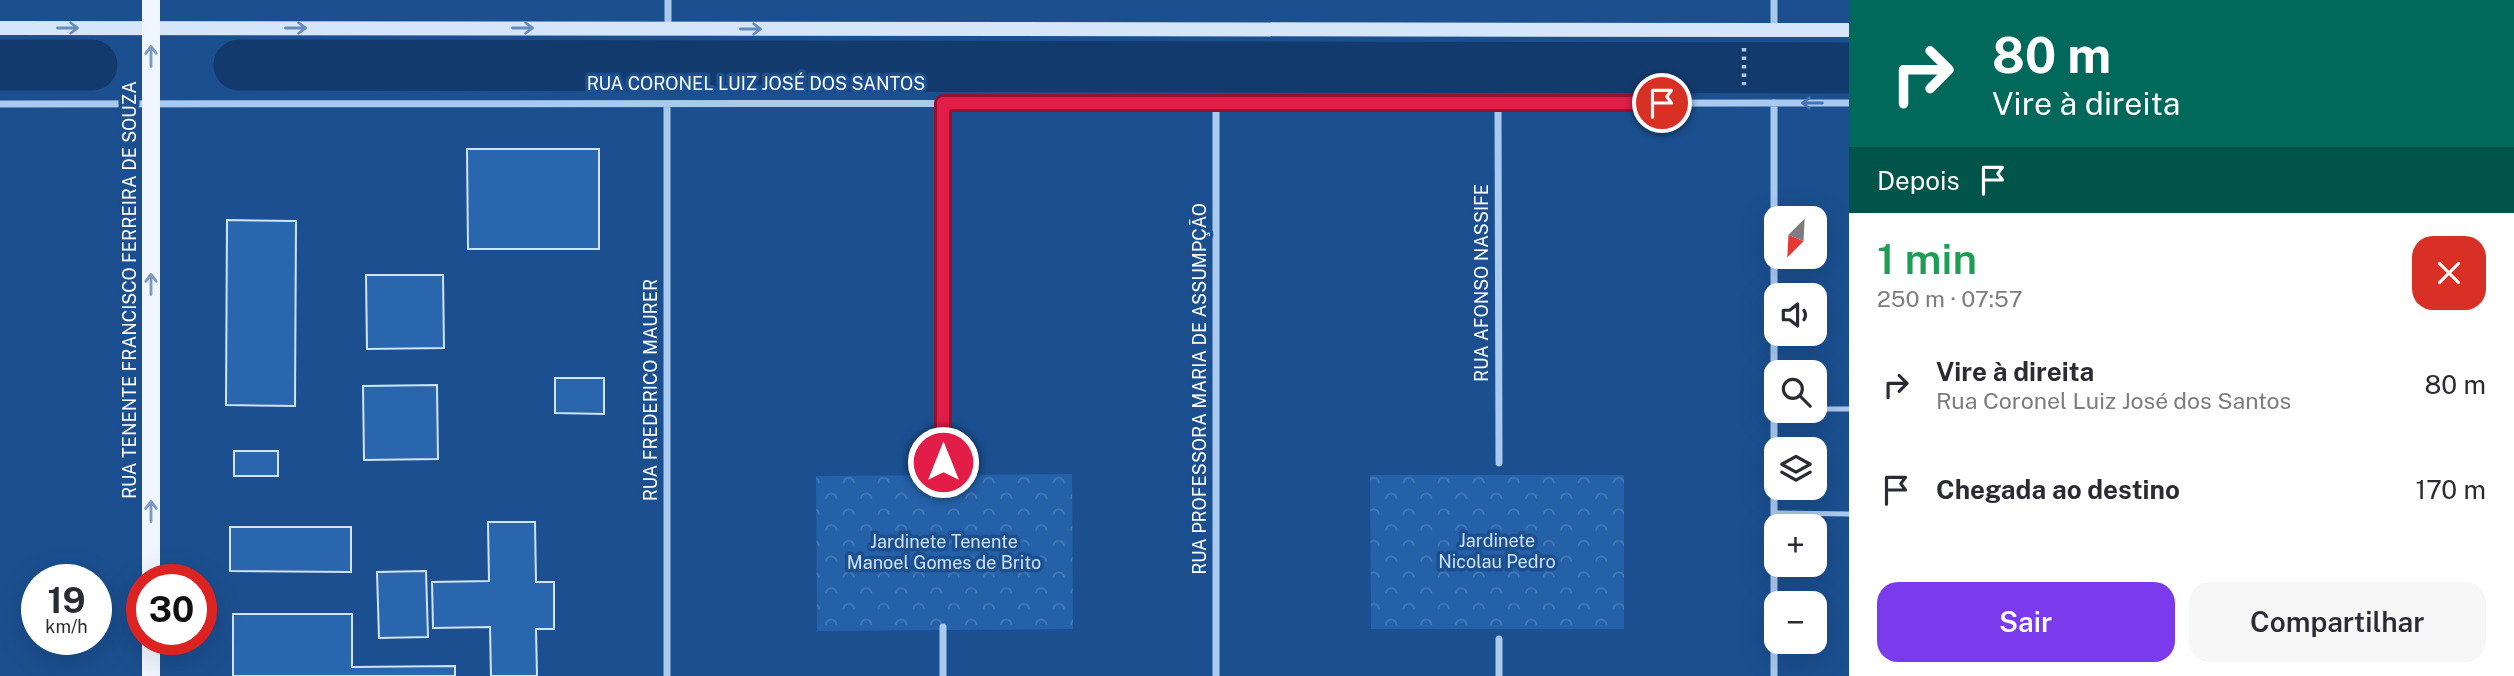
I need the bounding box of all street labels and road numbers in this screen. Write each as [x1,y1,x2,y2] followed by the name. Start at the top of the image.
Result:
[587,72,925,94] street label: RUA CORONEL LUIZ JOSÉ DOS SANTOS
[119,81,140,499] street label: RUA TENENTE FRANCISCO FERREIRA DE SOUZA
[1471,184,1492,382] street label: RUA AFONSO NASSIFE
[1188,203,1210,575] street label: RUA PROFESSORA MARIA DE ASSUMPÇÃO
[640,279,661,501] street label: RUA FREDERICO MAURER

